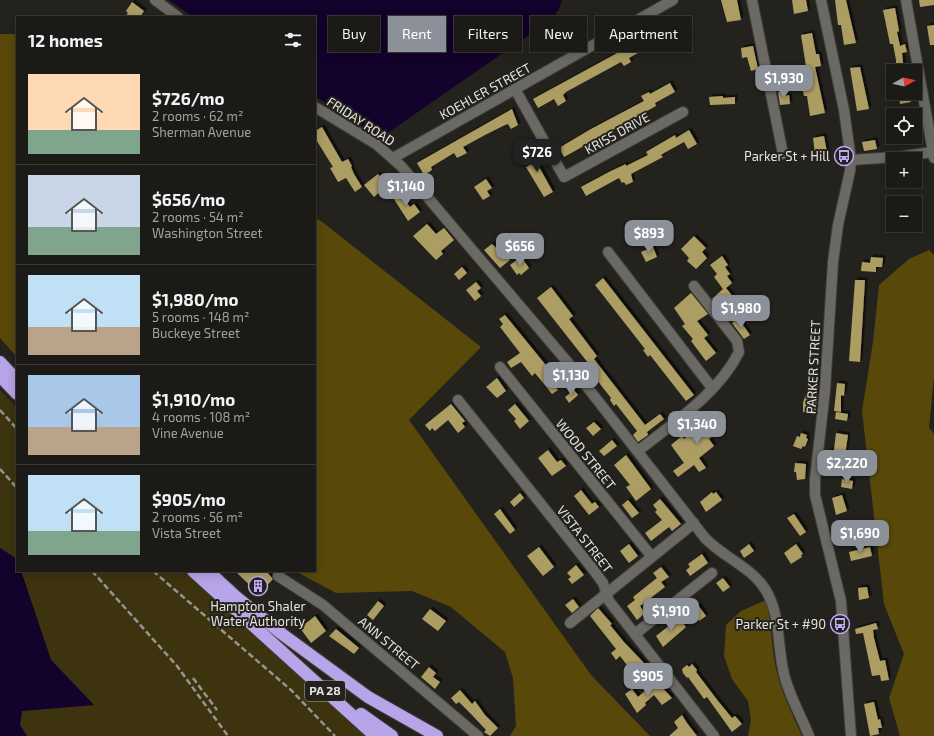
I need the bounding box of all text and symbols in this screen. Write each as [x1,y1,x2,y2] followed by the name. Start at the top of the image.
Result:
[328,16,380,52] chip: Buy
[388,16,446,52] chip: Rent
[454,16,522,52] chip: Filters
[530,16,587,52] chip: New
[595,16,692,52] chip: Apartment
[282,29,304,51] icon: filters
[28,30,103,50] text: 12 homes
[437,59,534,123] street label: KOEHLER STREET
[886,64,922,100] north arrow
[886,64,922,232] map controls
[751,65,817,99] pin: $1,930
[764,70,804,86] text: $1,930
[152,88,225,108] text: $726/mo
[60,90,108,138] icon: home
[324,93,398,149] street label: FRIDAY ROAD
[152,108,243,124] text: 2 rooms · 62 m²
[886,108,922,144] button: locate
[582,109,652,157] street label: KRISS DRIVE
[152,124,251,140] text: Sherman Avenue
[513,139,561,173] pin: $726
[522,144,552,160] text: $726
[833,145,855,167] bus stop icon: Parker St + Hill
[744,148,830,164] place label: Parker St + Hill
[886,152,922,188] button: +
[373,173,439,207] pin: $1,140
[387,178,425,194] text: $1,140
[152,189,225,209] text: $656/mo
[60,191,108,239] icon: home
[886,196,922,232] button: −
[152,209,244,225] text: 2 rooms · 54 m²
[625,220,673,254] pin: $893
[152,225,262,241] text: Washington Street
[634,225,664,241] text: $893
[496,233,544,267] pin: $656
[505,238,535,254] text: $656
[152,289,239,309] text: $1,980/mo
[60,291,108,339] icon: home
[708,295,774,329] pin: $1,980
[721,300,761,316] text: $1,980
[152,309,249,325] text: 5 rooms · 148 m²
[803,319,823,414] street label: PARKER STREET
[152,325,240,341] text: Buckeye Street
[538,362,604,396] pin: $1,130
[553,367,589,383] text: $1,130
[152,389,235,409] text: $1,910/mo
[60,391,108,439] icon: home
[152,409,250,425] text: 4 rooms · 108 m²
[664,411,730,445] pin: $1,340
[553,415,620,493] street label: WOOD STREET
[677,416,717,432] text: $1,340
[152,425,224,441] text: Vine Avenue
[814,450,880,484] pin: $2,220
[826,455,868,471] text: $2,220
[152,489,226,509] text: $905/mo
[60,491,108,539] icon: home
[554,502,617,576] street label: VISTA STREET
[152,509,243,525] text: 2 rooms · 56 m²
[827,520,893,554] pin: $1,690
[152,525,221,541] text: Vista Street
[840,525,880,541] text: $1,690
[247,575,269,597] building icon: Hampton Shaler Water Authority
[210,598,306,629] place label: Hampton Shaler Water Authority
[638,598,704,632] pin: $1,910
[652,603,690,619] text: $1,910
[355,613,423,673] street label: ANN STREET
[829,613,851,635] bus stop icon: Parker St + #90
[735,616,826,632] place label: Parker St + #90
[624,663,672,697] pin: $905
[633,668,663,684] text: $905
[305,681,345,701] road number: PA 28

